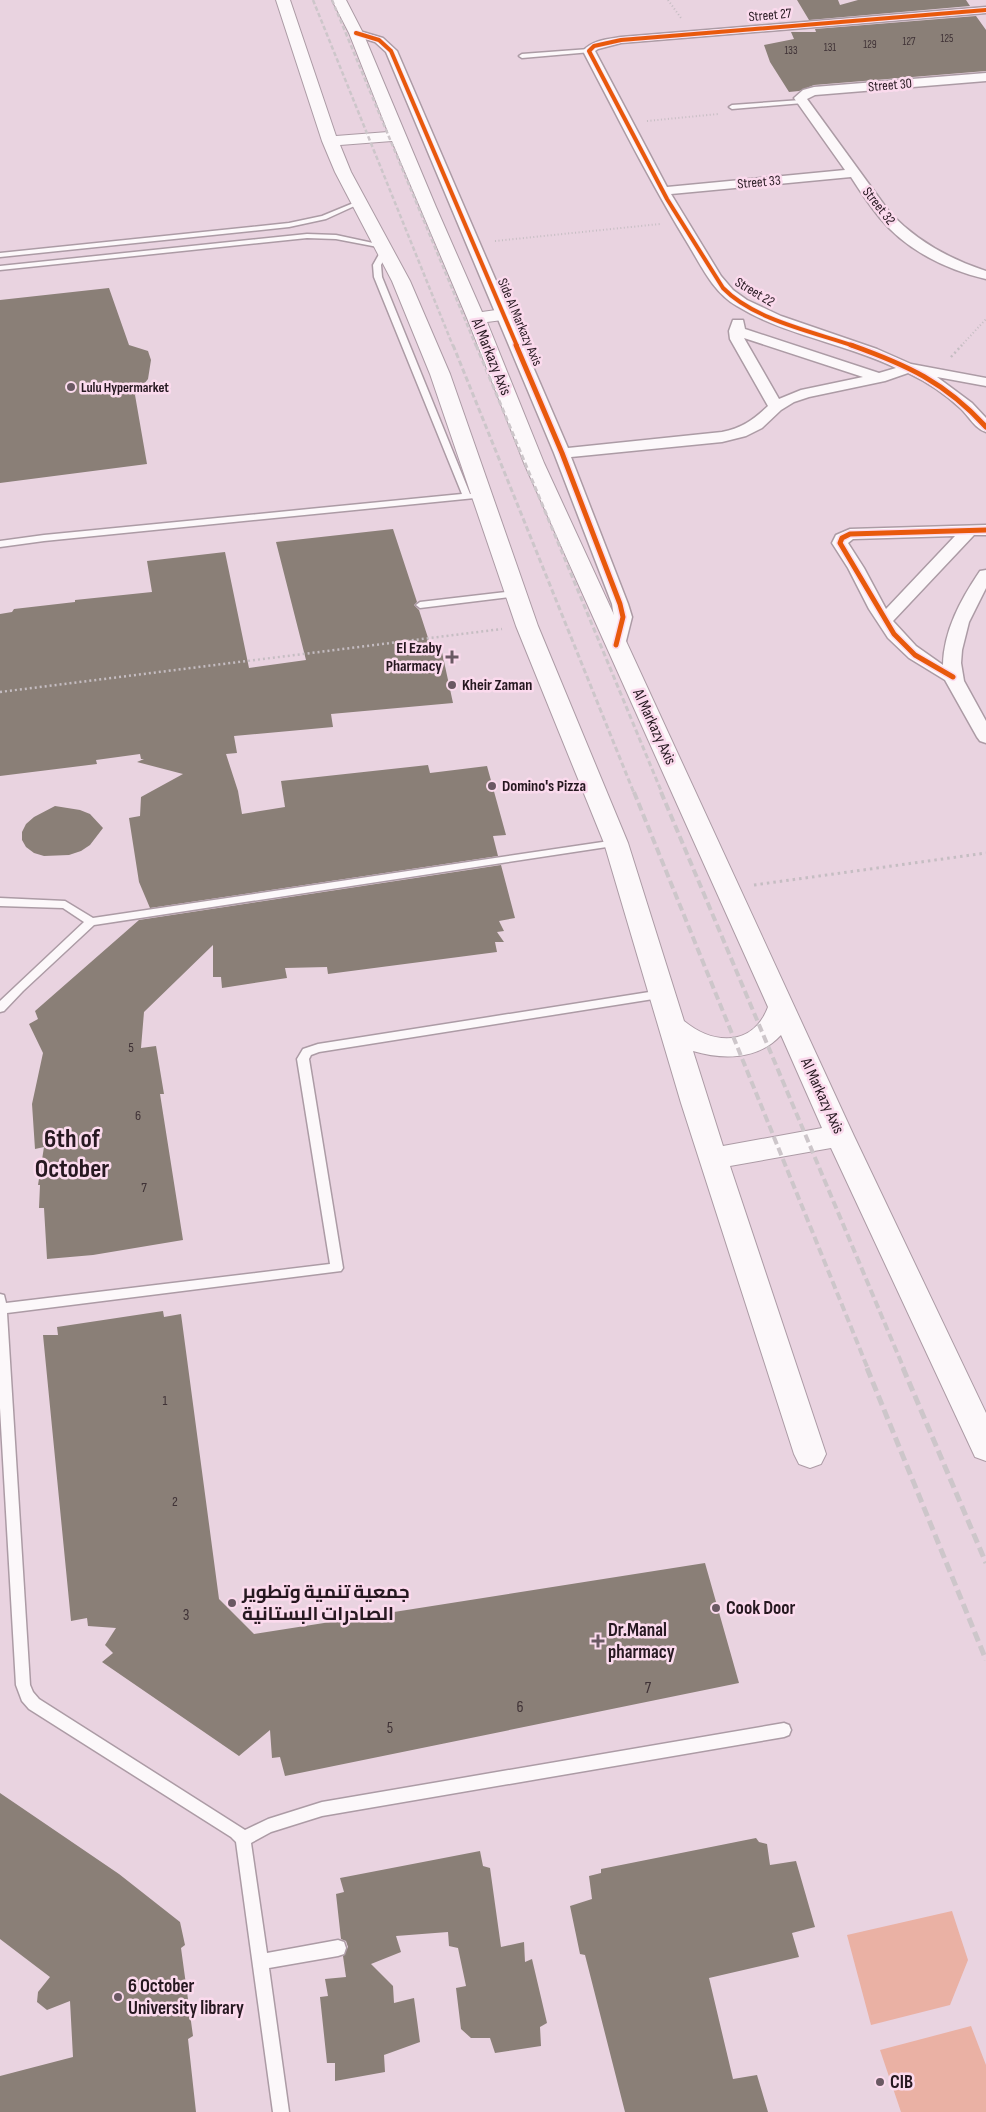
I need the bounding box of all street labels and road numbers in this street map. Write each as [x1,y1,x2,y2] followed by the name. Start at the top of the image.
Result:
[748,5,793,25] street label: Street 27
[867,75,913,95] street label: Street 30
[737,172,782,192] street label: Street 33
[859,184,899,229] street label: Street 32
[732,274,778,311] street label: Street 22
[494,276,546,368] street label: Side Al Markazy Axis
[467,315,515,399] street label: Al Markazy Axis
[628,685,680,768] street label: Al Markazy Axis
[796,1054,848,1137] street label: Al Markazy Axis

